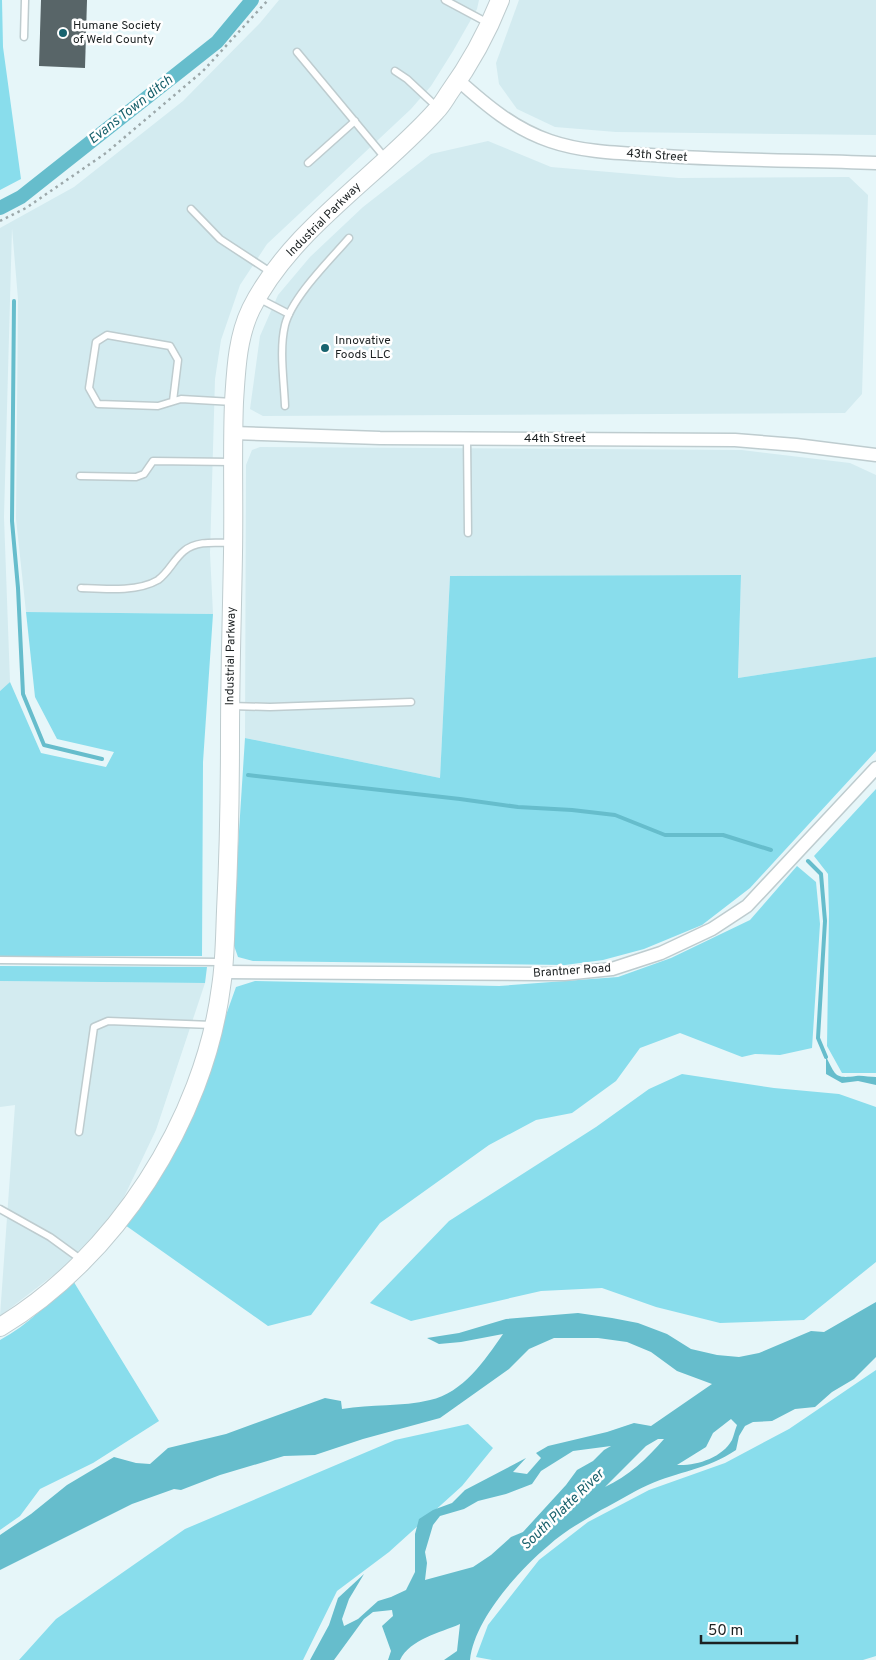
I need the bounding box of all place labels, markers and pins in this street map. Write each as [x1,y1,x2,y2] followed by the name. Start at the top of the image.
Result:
[73,18,161,48] place label: Humane Society of Weld County
[57,27,69,39] marker: Humane Society of Weld County
[335,333,391,363] place label: Innovative Foods LLC
[319,342,331,354] marker: Innovative Foods LLC

